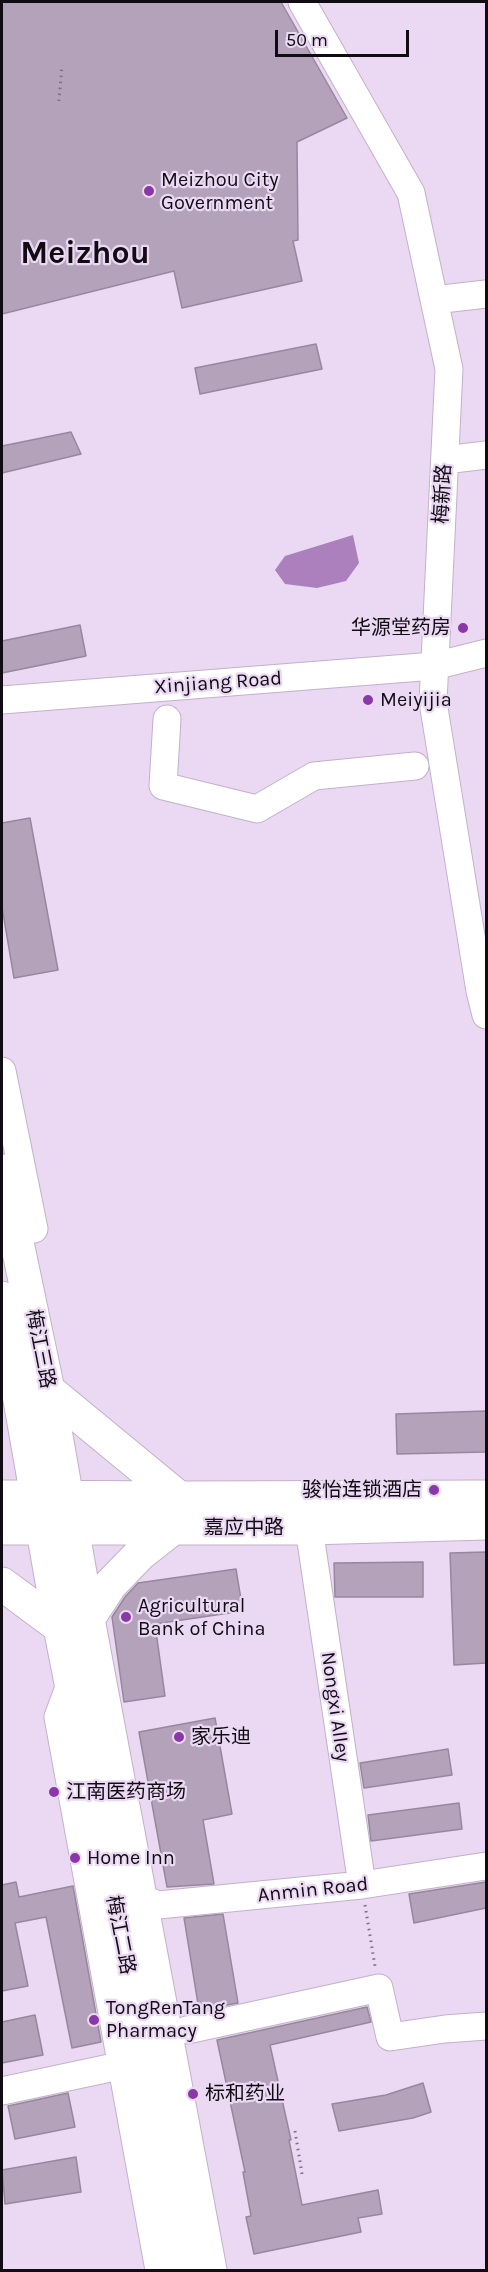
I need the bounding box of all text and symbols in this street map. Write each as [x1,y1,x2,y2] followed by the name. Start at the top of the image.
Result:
[278,18,412,56] scale bar
[286,29,328,51] text: 50 m
[161,168,279,215] place label: Meizhou City Government
[142,184,156,198] marker: Meizhou City Government
[20,235,150,273] district label: Meizhou
[429,463,457,525] street label: 梅新路
[351,616,451,640] place label: 华源堂药房
[456,621,470,635] marker: 华源堂药房
[153,667,283,699] street label: Xinjiang Road
[380,688,452,712] place label: Meiyijia
[361,693,375,707] marker: Meiyijia
[21,1307,59,1391] street label: 梅江三路
[302,1478,422,1502] place label: 骏怡连锁酒店
[427,1483,441,1497] marker: 骏怡连锁酒店
[204,1516,284,1540] street label: 嘉应中路
[138,1594,265,1641] place label: Agricultural Bank of China
[119,1610,133,1624] marker: Agricultural Bank of China
[315,1650,355,1764] street label: Nongxi Alley
[191,1725,251,1749] place label: 家乐迪
[172,1730,186,1744] marker: 家乐迪
[66,1780,186,1804] place label: 江南医药商场
[47,1785,61,1799] marker: 江南医药商场
[87,1846,175,1870] place label: Home Inn
[68,1851,82,1865] marker: Home Inn
[257,1872,369,1908] street label: Anmin Road
[101,1893,139,1977] street label: 梅江二路
[106,1996,225,2043] place label: TongRenTang Pharmacy
[87,2013,101,2027] marker: TongRenTang Pharmacy
[205,2082,285,2106] place label: 标和药业
[186,2087,200,2101] marker: 标和药业

